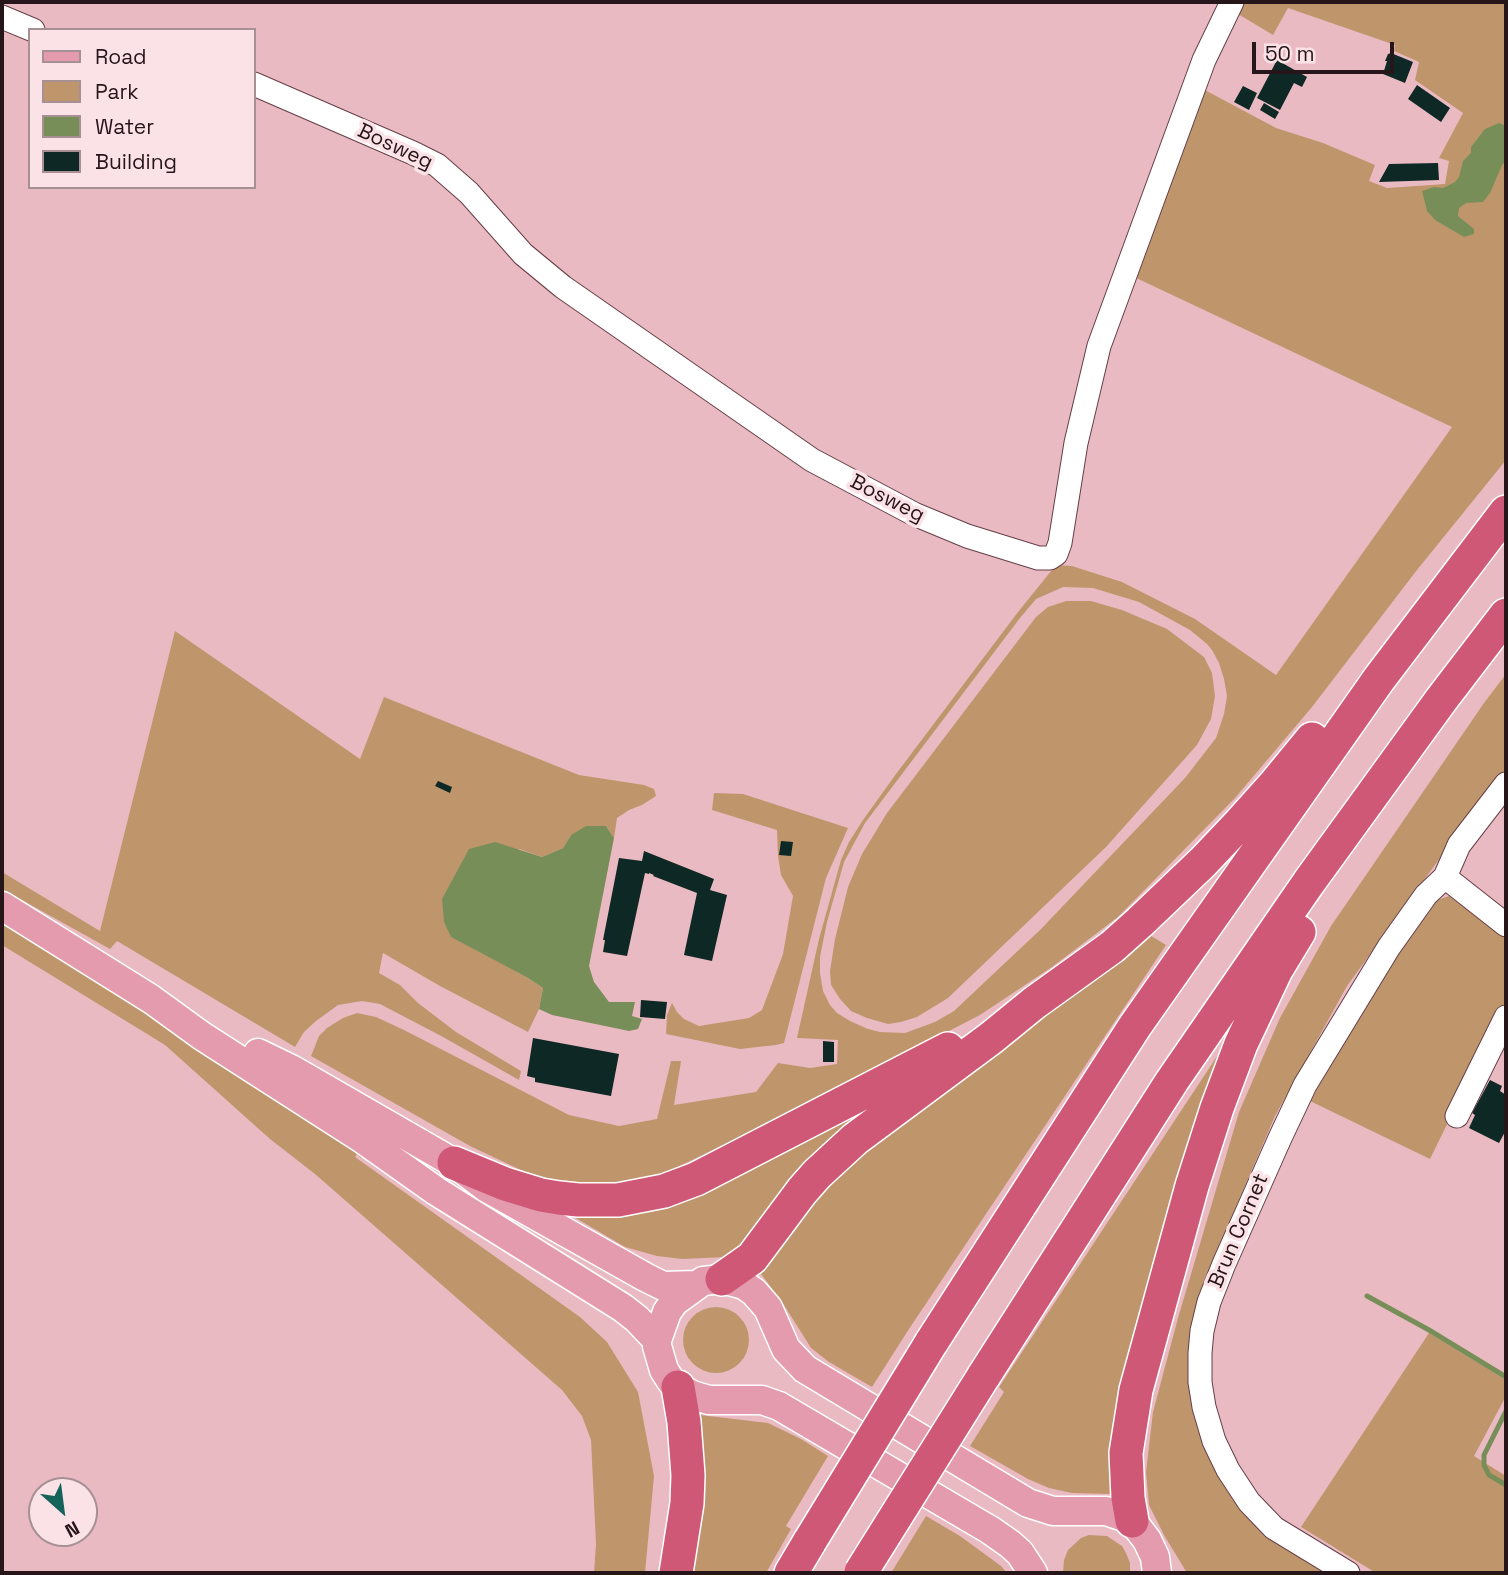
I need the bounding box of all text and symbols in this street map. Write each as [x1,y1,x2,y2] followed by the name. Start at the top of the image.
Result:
[28,28,256,189] legend
[1256,28,1398,72] scale bar
[1265,40,1315,67] text: 50 m
[95,43,147,70] text: Road
[95,78,139,105] text: Park
[95,113,154,140] text: Water
[353,119,437,175] street label: Bosweg
[95,148,177,175] text: Building
[846,470,928,528] street label: Bosweg
[1204,1170,1274,1292] street label: Brun Cornet
[28,1477,98,1547] north arrow
[61,1515,84,1543] text: N

